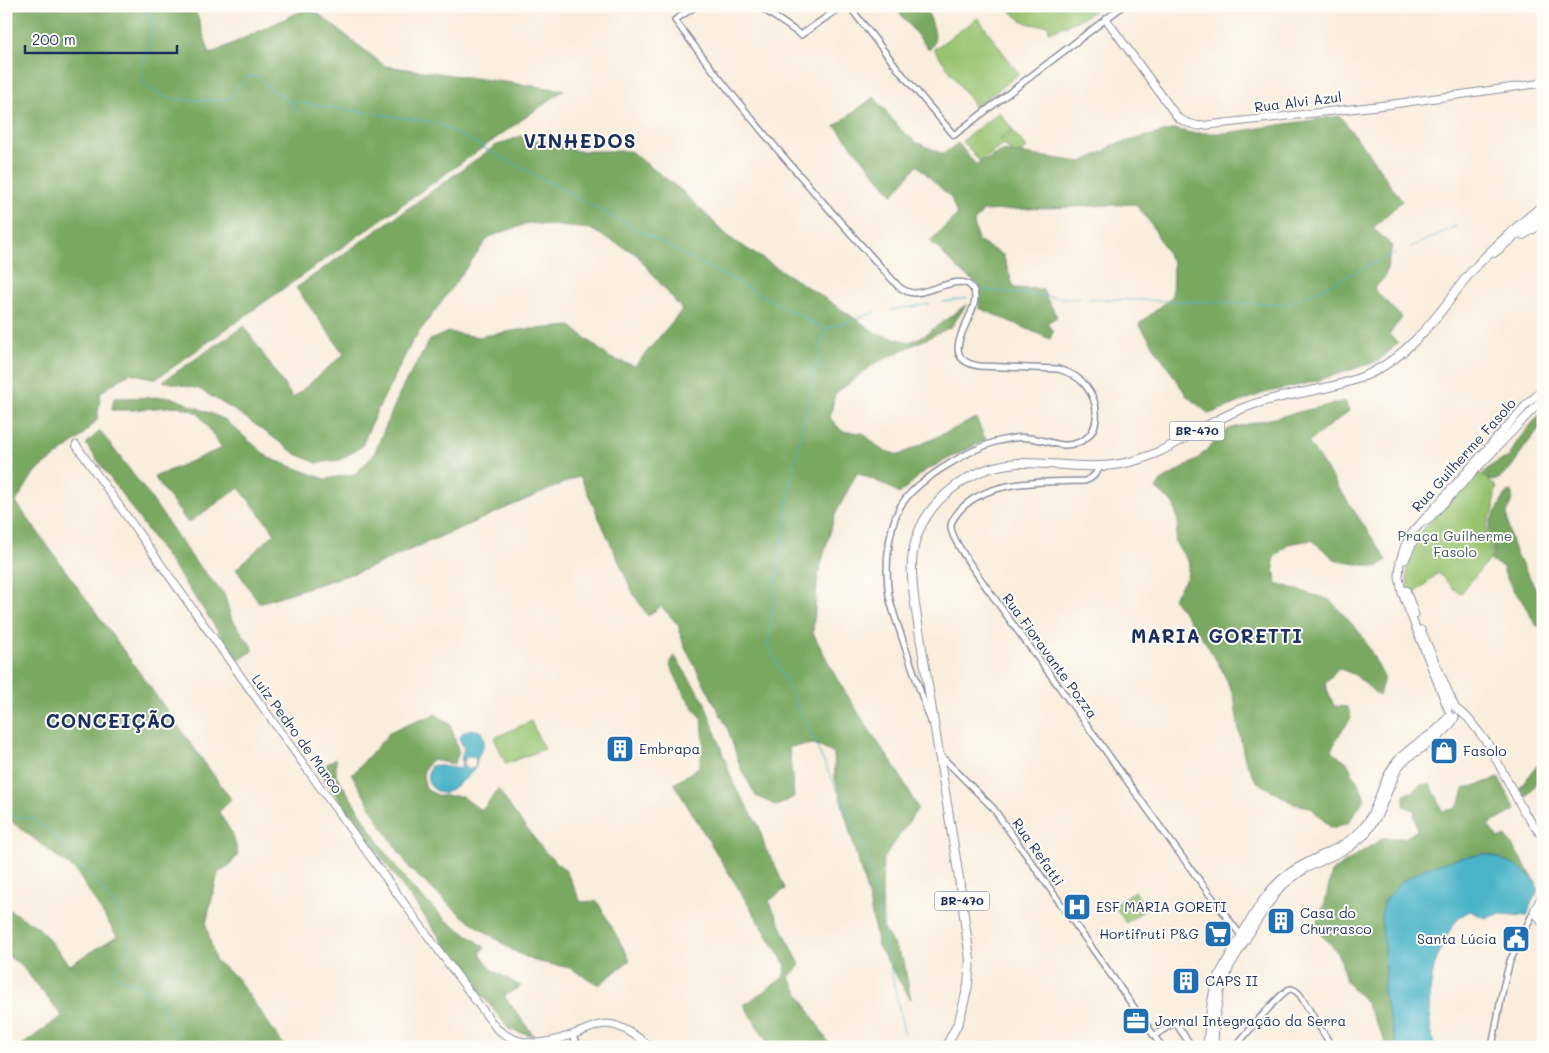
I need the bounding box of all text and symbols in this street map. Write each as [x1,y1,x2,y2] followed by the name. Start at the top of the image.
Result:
[25,22,178,54] scale bar
[32,29,76,49] text: 200 m
[1253,87,1343,116] street label: Rua Alvi Azul
[523,128,637,153] district label: VINHEDOS
[1407,394,1520,516] street label: Rua Guilherme Fasolo
[1170,422,1224,441] road number: BR-470
[1398,526,1512,561] park label: Praça Guilherme Fasolo
[999,589,1102,722] street label: Rua Fioravante Pozza
[1131,623,1303,648] district label: MARIA GORETTI
[248,670,347,797] street label: Luiz Pedro de Marco
[46,708,176,733] district label: CONCEIÇÃO
[605,734,635,764] building icon: Embrapa
[1429,736,1459,766] shop icon: Fasolo
[639,739,700,758] place label: Embrapa
[1463,741,1506,760] place label: Fasolo
[1008,814,1069,889] street label: Rua Refatti
[934,891,990,910] road number: BR-470
[1062,892,1092,922] hospital icon: ESF MARIA GORETI
[1096,897,1227,916] place label: ESF MARIA GORETI
[1300,903,1372,938] place label: Casa do Churrasco
[1266,906,1296,936] building icon: Casa do Churrasco
[1203,919,1233,949] supermarket icon: Hortifruti P&G
[1099,924,1199,943] place label: Hortifruti P&G
[1501,924,1531,954] public building icon: Santa Lúcia
[1417,929,1497,948] place label: Santa Lúcia
[1171,966,1201,996] building icon: CAPS II
[1205,971,1258,990] place label: CAPS II
[1121,1006,1151,1036] office icon: Jornal Integração da Serra
[1155,1011,1346,1030] place label: Jornal Integração da Serra

